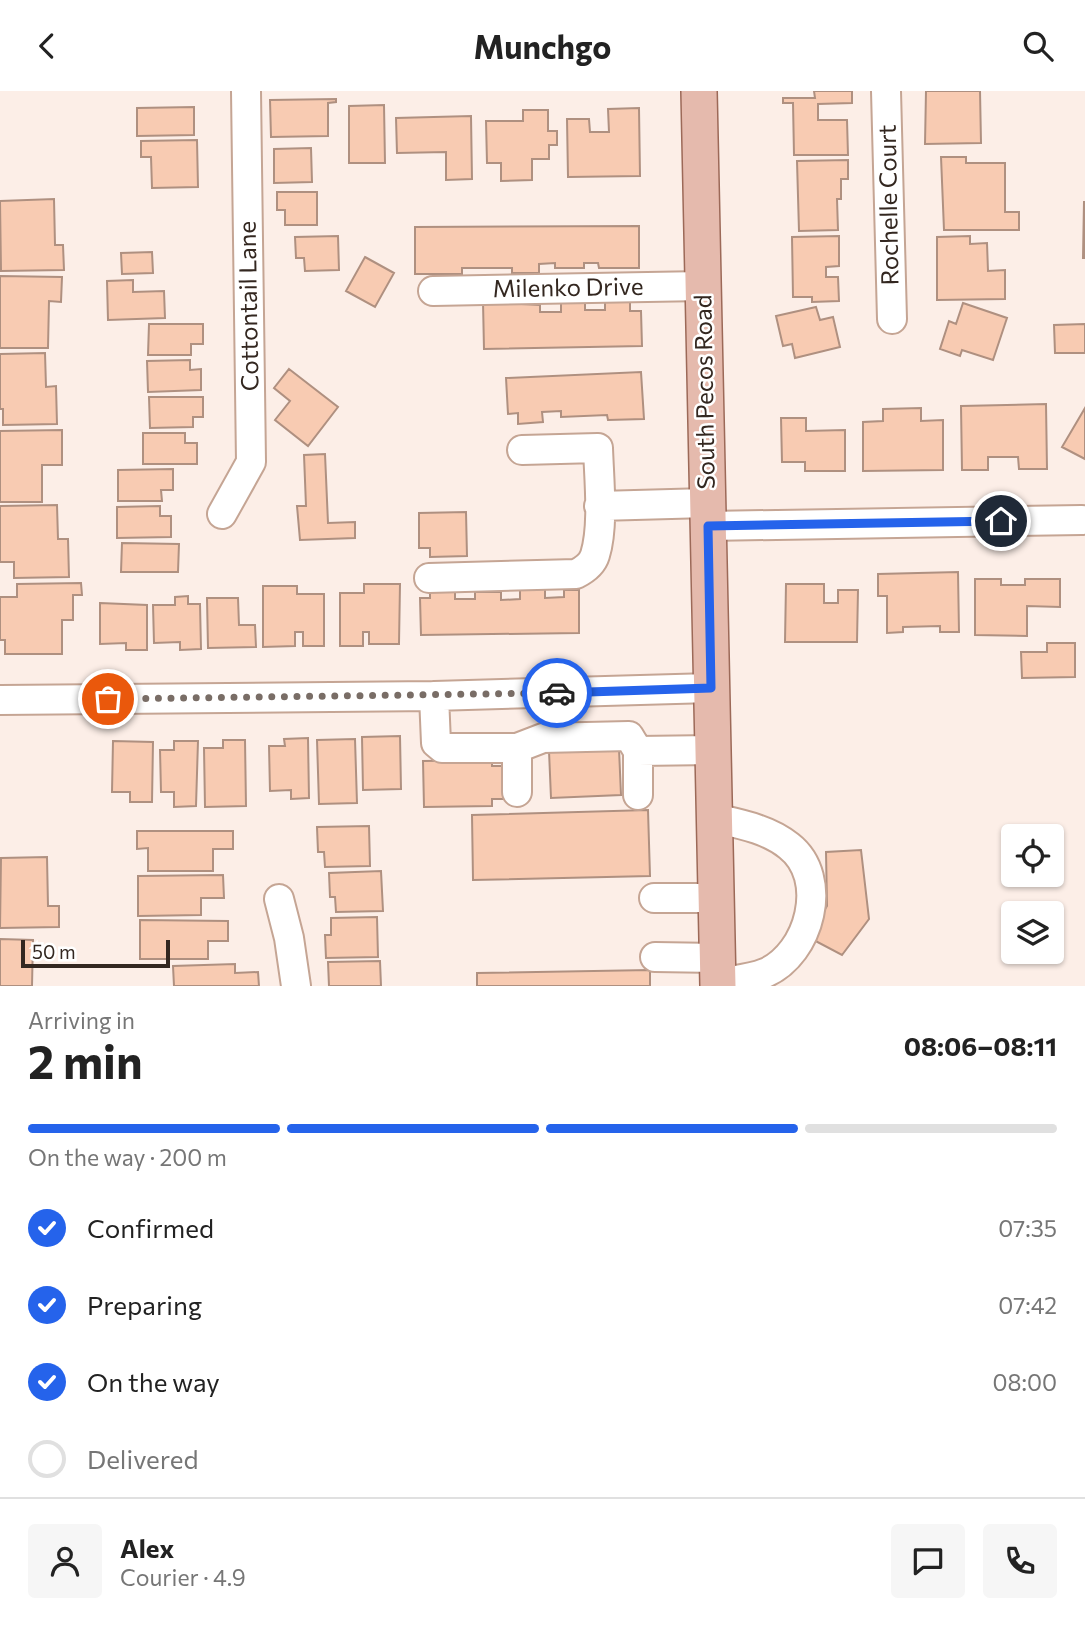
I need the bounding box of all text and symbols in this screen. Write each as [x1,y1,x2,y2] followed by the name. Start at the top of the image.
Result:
[474,26,611,66] text: Munchgo
[28,27,66,65] icon: back
[1019,27,1057,65] icon: search
[872,124,903,286] street label: Rochelle Court
[232,221,263,391] street label: Cottontail Lane
[492,271,644,302] street label: Milenko Drive
[687,294,720,490] street label: South Pecos Road
[971,491,1031,551] pin
[982,502,1020,540] icon: home
[522,658,592,728] courier
[78,669,138,729] pin
[538,674,576,712] icon: car
[89,680,127,718] icon: bag
[1001,824,1064,964] map controls
[1001,824,1064,887] button: locate
[1001,901,1064,964] button: layers
[21,937,170,969] scale bar
[32,940,76,963] text: 50 m
[28,1006,135,1034] text: Arriving in
[904,1030,1057,1061] text: 08:06–08:11
[28,1032,143,1088] text: 2 min
[28,1143,227,1171] text: On the way · 200 m
[28,1209,66,1247] icon: check
[87,1212,214,1243] text: Confirmed
[998,1214,1057,1242] text: 07:35
[28,1286,66,1324] icon: check
[87,1289,202,1320] text: Preparing
[998,1291,1057,1319] text: 07:42
[28,1363,66,1401] icon: check
[87,1366,220,1397] text: On the way
[993,1368,1057,1396] text: 08:00
[87,1443,198,1474] text: Delivered
[28,1524,102,1598] button: person
[891,1524,965,1598] button: chat
[983,1524,1057,1598] button: phone
[120,1532,174,1563] text: Alex
[120,1563,246,1591] text: Courier · 4.9

